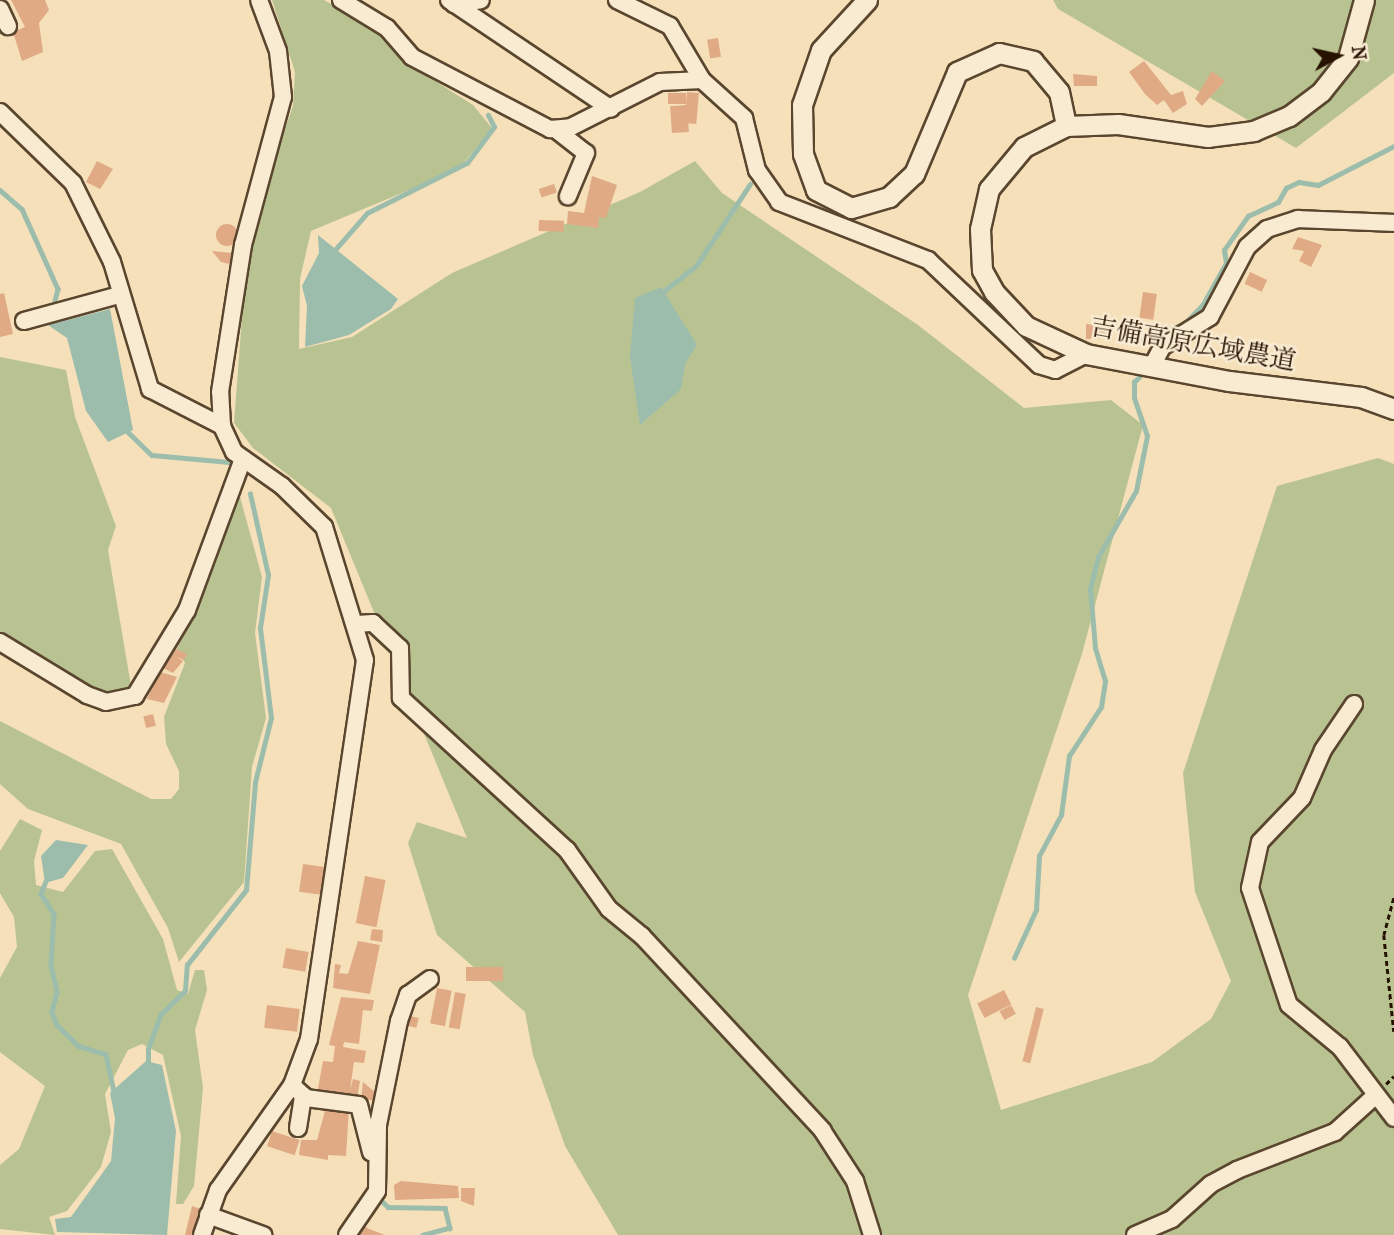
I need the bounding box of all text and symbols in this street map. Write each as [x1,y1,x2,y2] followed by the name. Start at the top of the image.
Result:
[1303,21,1373,91] north arrow
[1347,44,1371,62] text: N
[1088,311,1298,377] street label: 吉備高原広域農道

